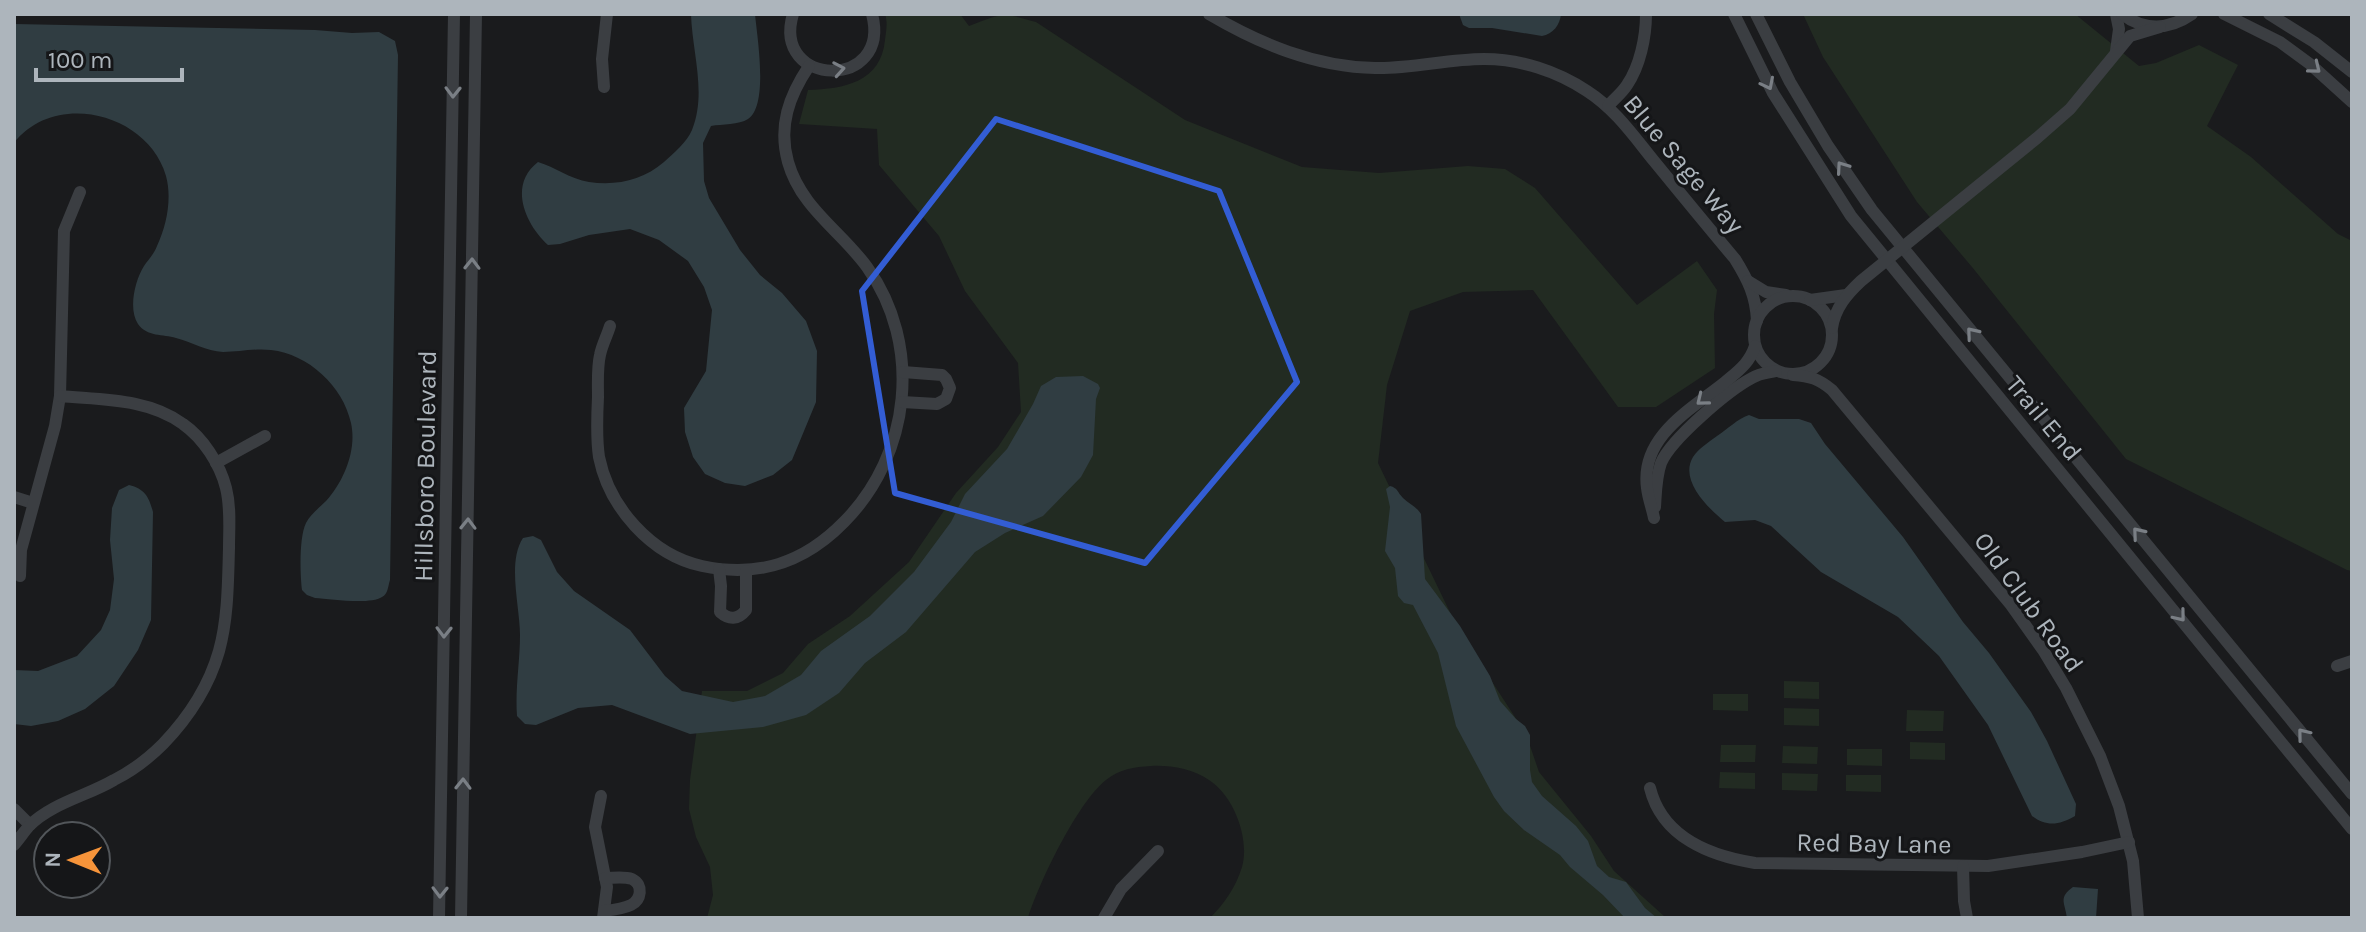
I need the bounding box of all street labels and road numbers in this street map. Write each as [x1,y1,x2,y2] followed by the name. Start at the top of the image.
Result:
[1617,89,1751,240] street label: Blue Sage Way
[408,350,443,582] street label: Hillsboro Boulevard
[1999,369,2088,467] street label: Trail End
[1967,526,2090,679] street label: Old Club Road
[1796,827,1952,860] street label: Red Bay Lane

